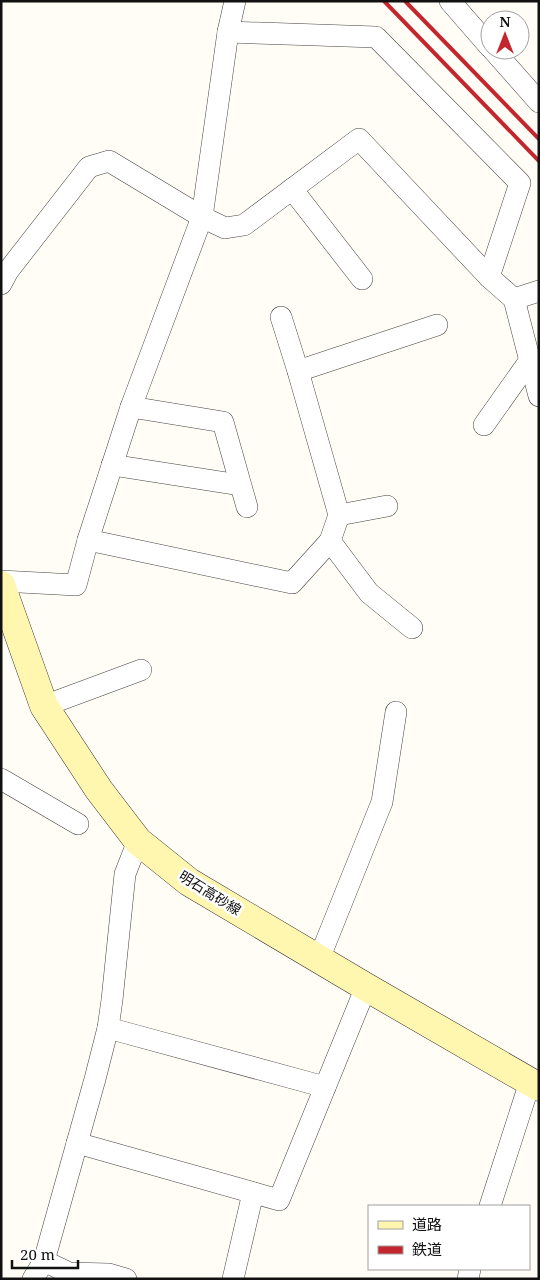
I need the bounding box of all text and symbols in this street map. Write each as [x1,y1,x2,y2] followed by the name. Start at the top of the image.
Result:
[480,10,530,60] north arrow
[499,12,511,31] text: N
[176,866,245,919] street label: 明石高砂線
[368,1205,530,1270] legend
[412,1214,442,1234] text: 道路
[12,1238,79,1270] scale bar
[412,1239,442,1259] text: 鉄道
[20,1244,55,1264] text: 20 m

